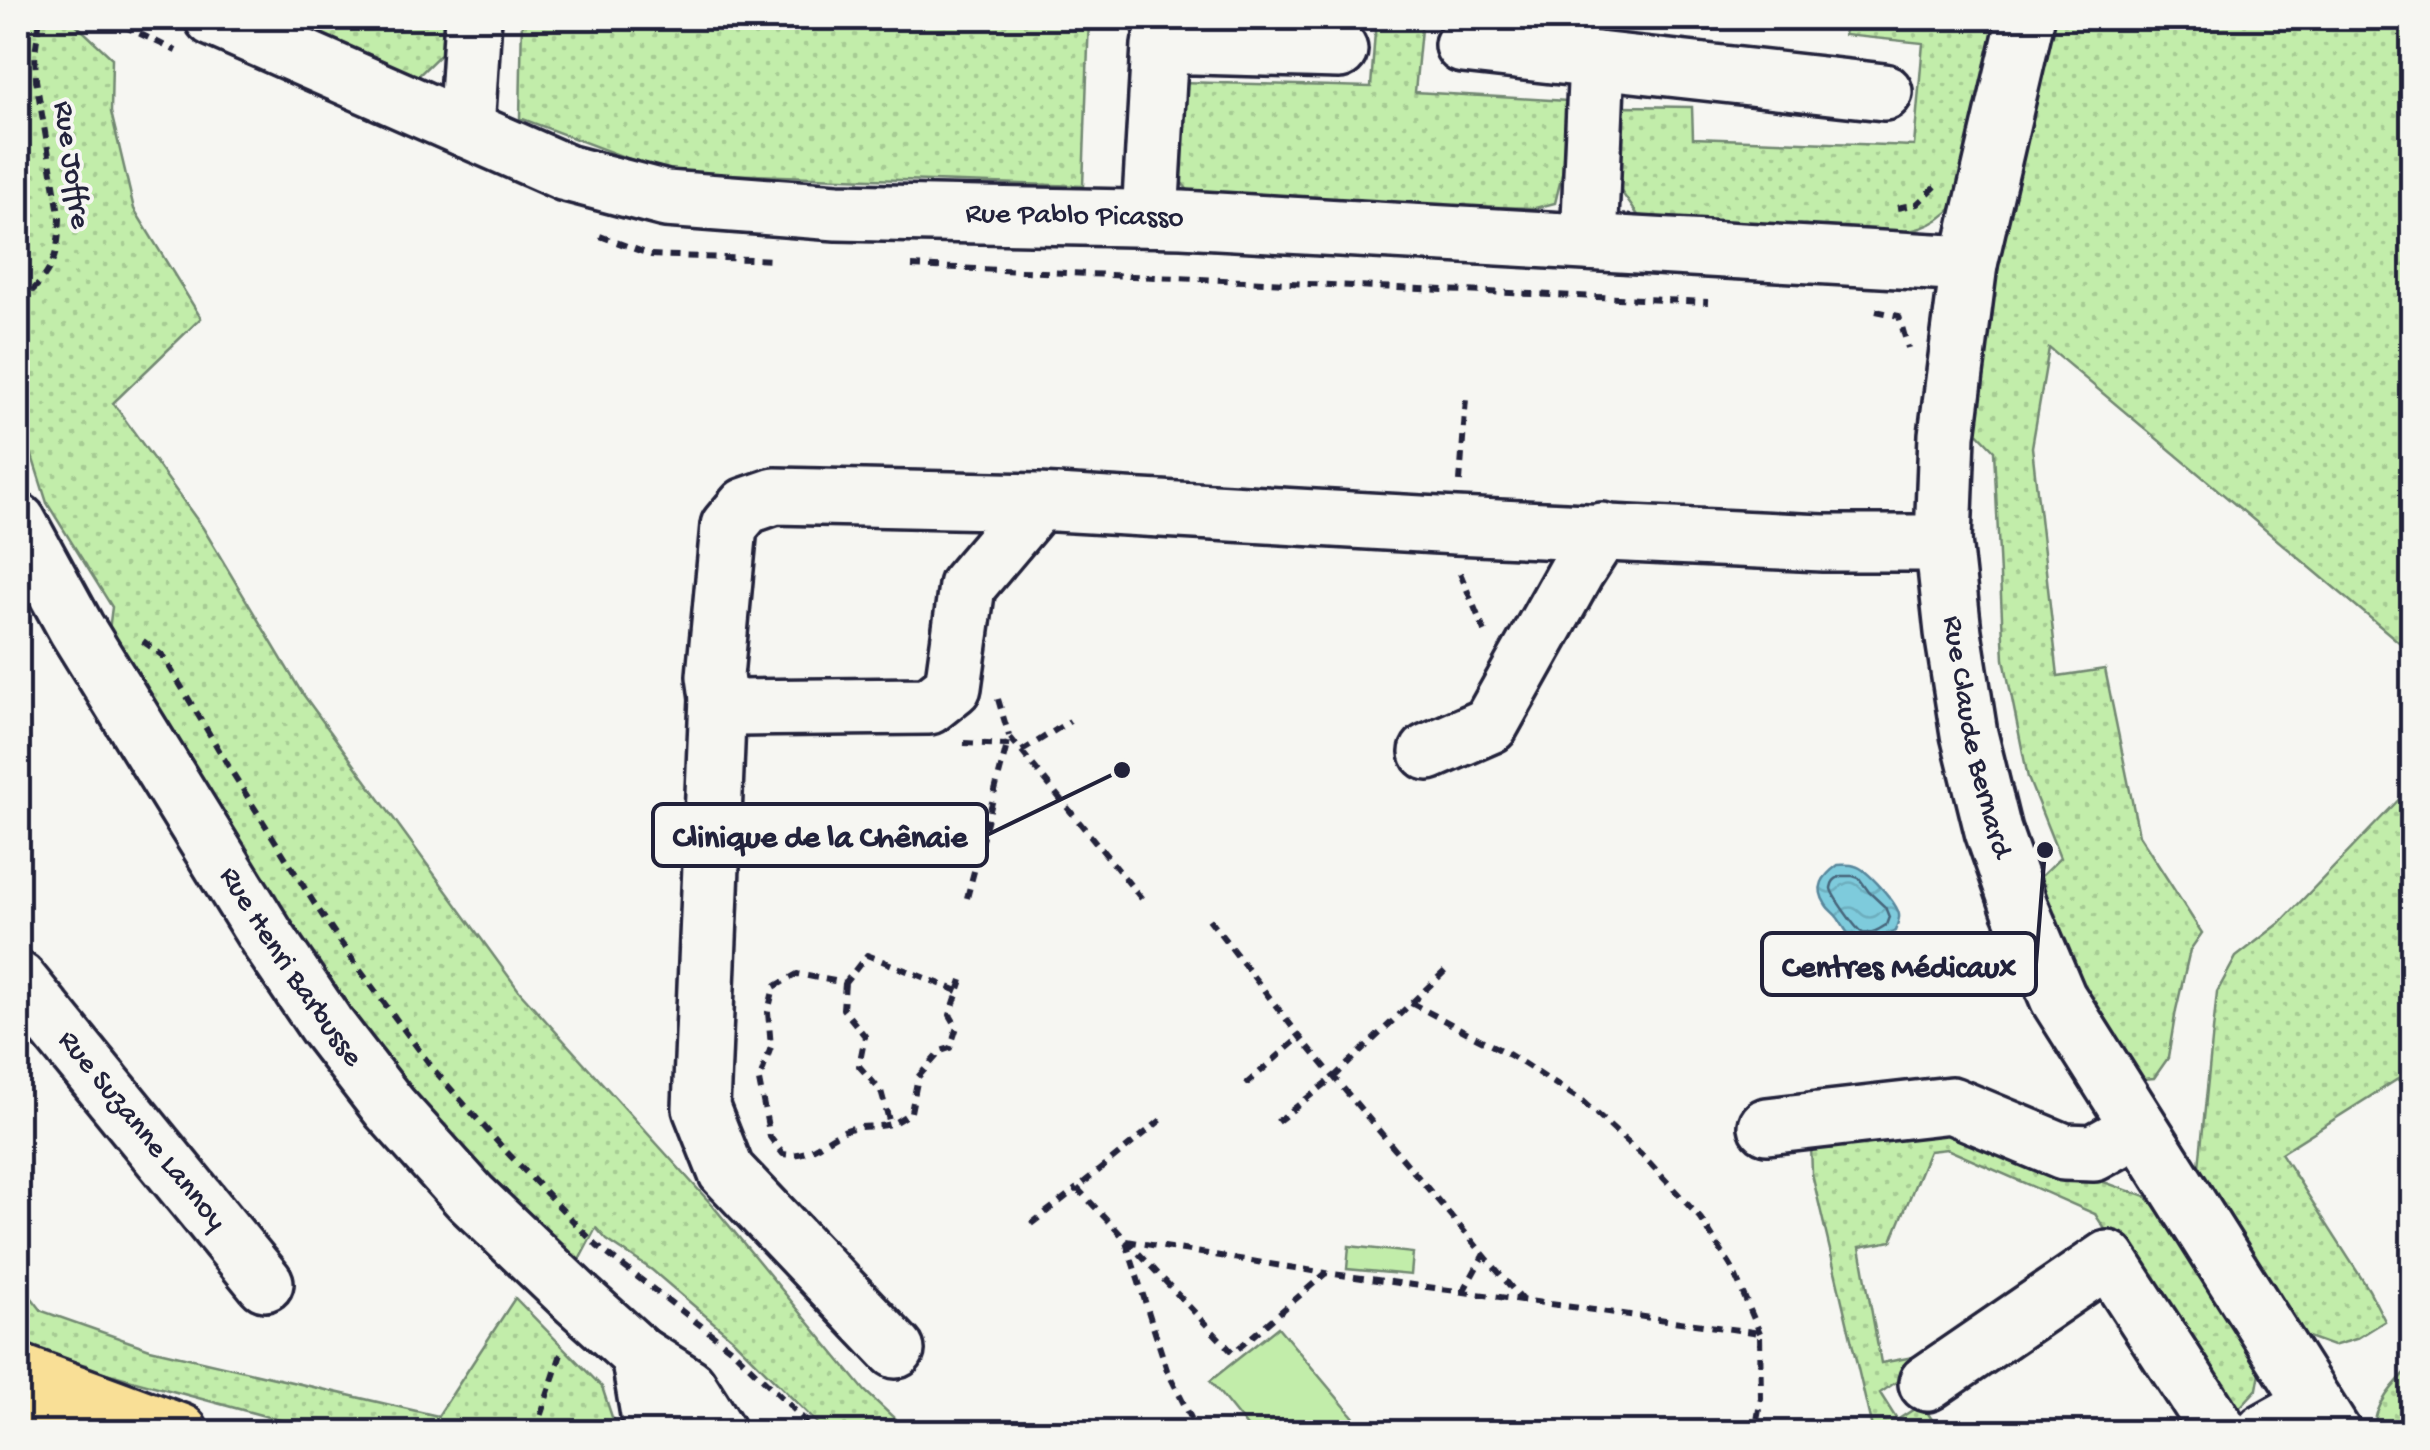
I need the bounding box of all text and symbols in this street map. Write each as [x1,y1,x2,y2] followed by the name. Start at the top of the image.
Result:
[44,99,96,231] street label: Rue Joffre
[965,197,1184,237] street label: Rue Pablo Picasso
[1934,614,2019,865] street label: Rue Claude Bernard
[653,804,987,866] callout: Clinique de la Chênaie
[673,821,969,859] text: Clinique de la Chênaie
[210,861,370,1075] street label: Rue Henri Barbusse
[1762,933,2036,995] callout: Centres Médicaux
[1782,951,2016,989] text: Centres Médicaux
[49,1024,233,1238] street label: Rue Suzanne Lannoy

